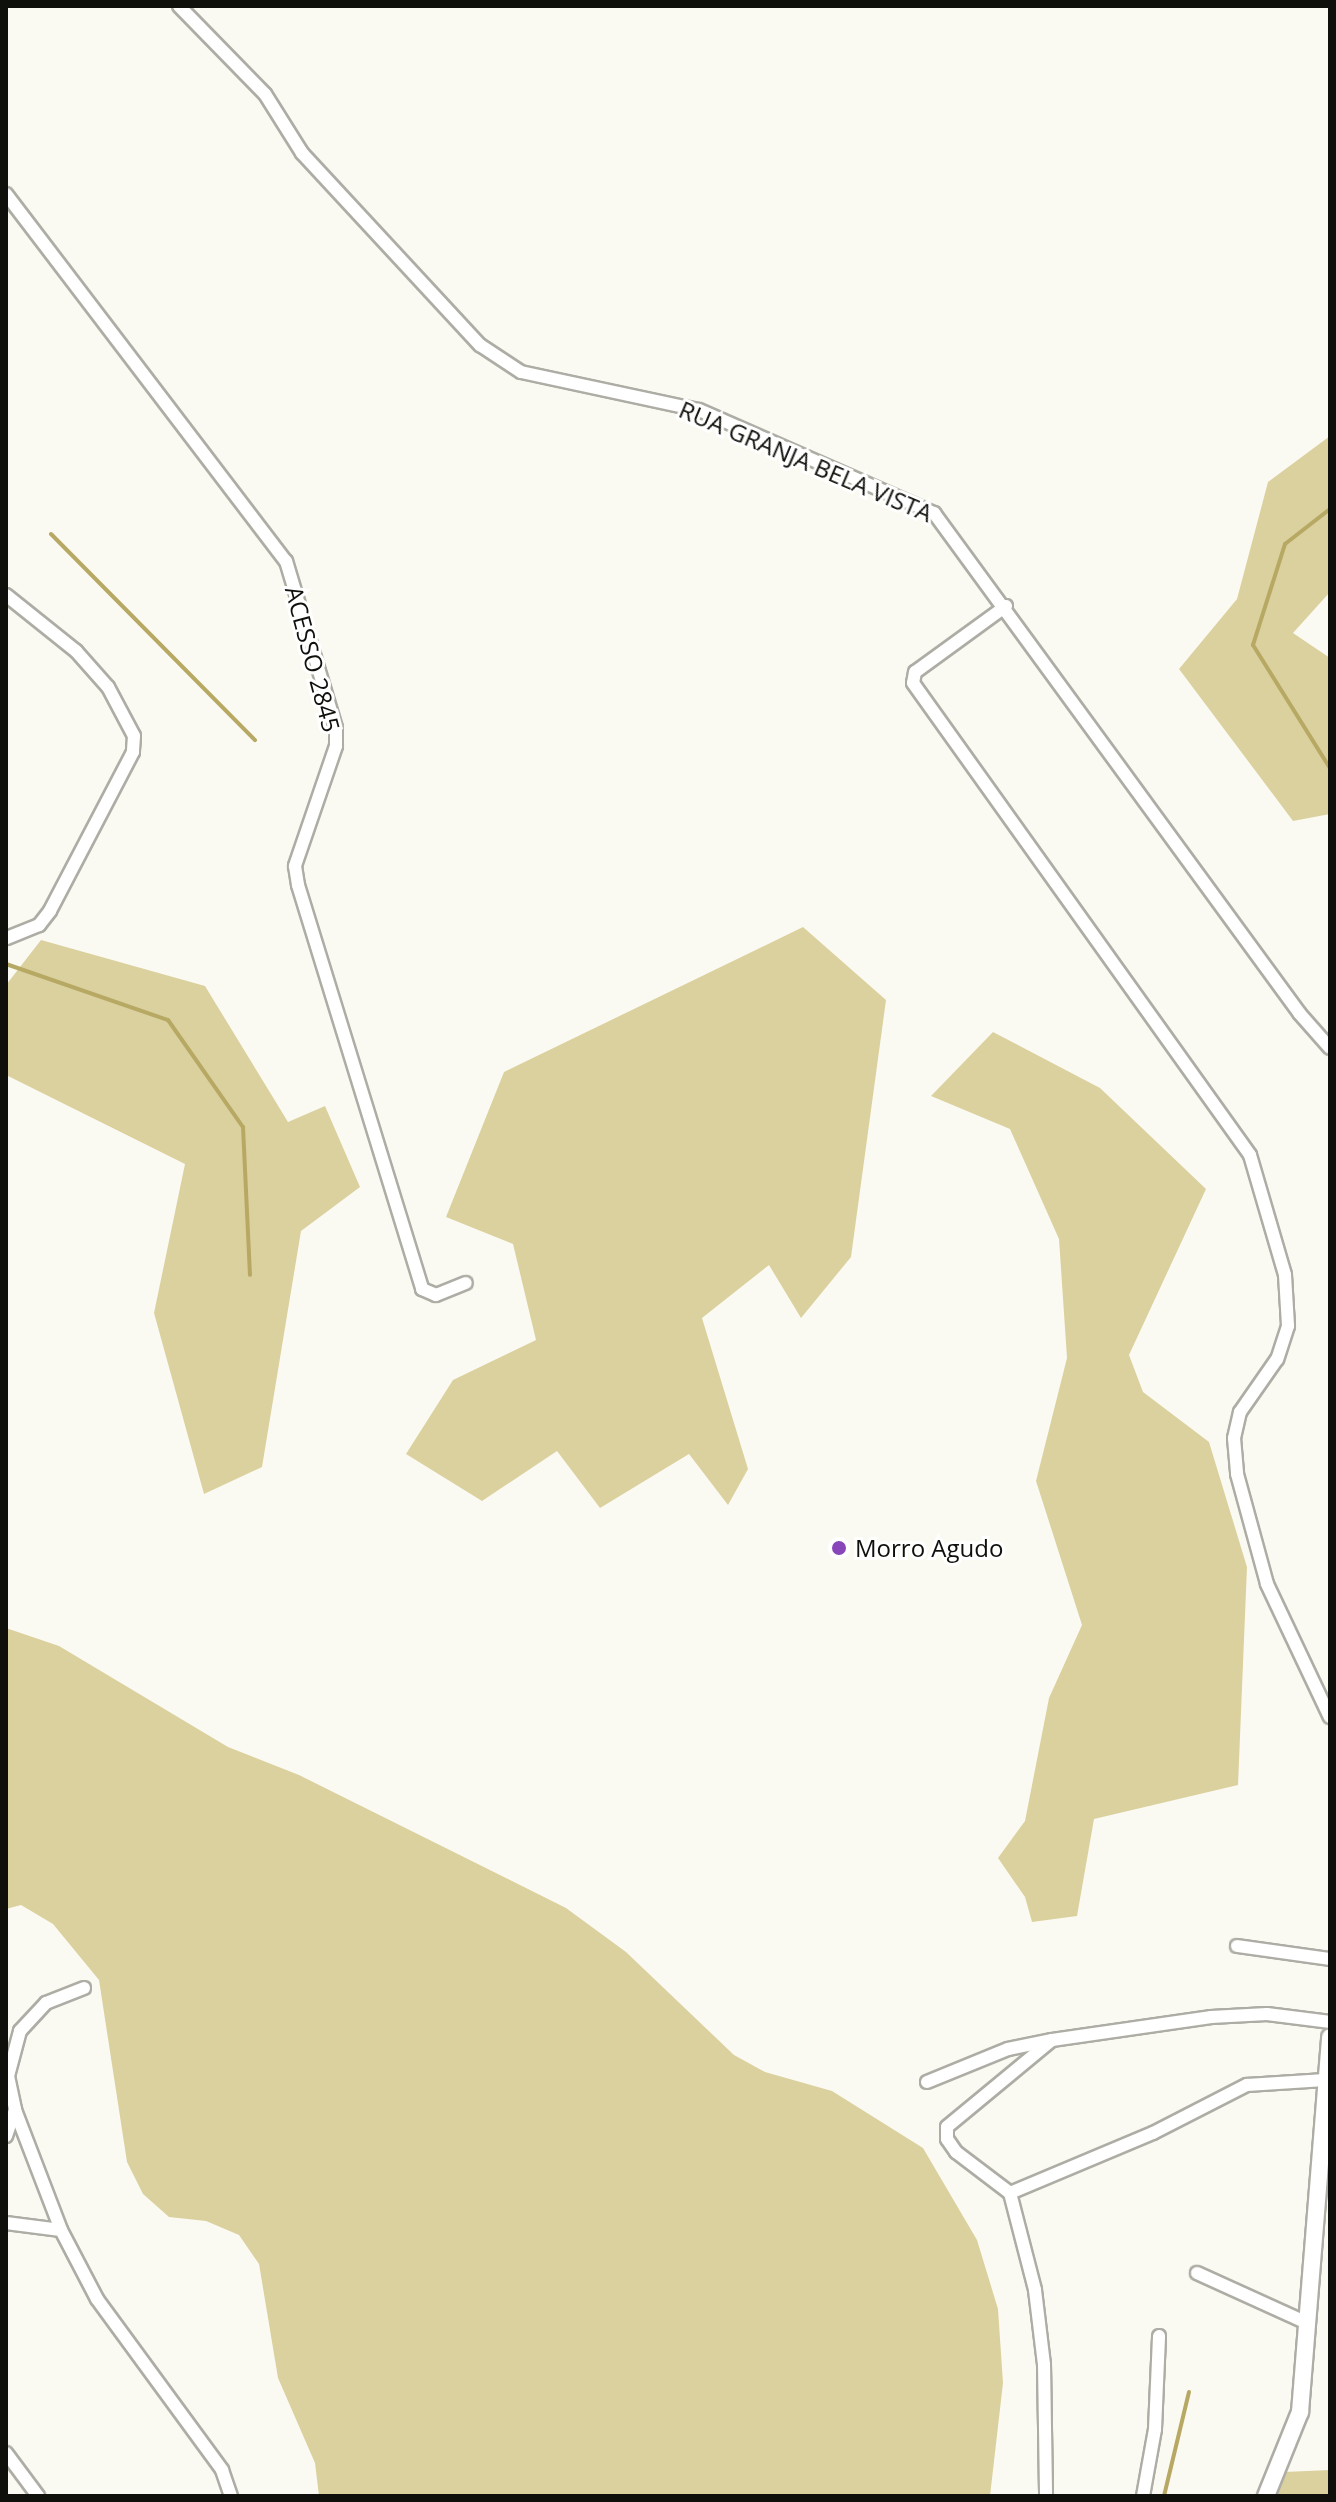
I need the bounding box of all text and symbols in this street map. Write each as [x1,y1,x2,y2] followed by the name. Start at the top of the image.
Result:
[675,395,937,527] street label: RUA GRANJA BELA VISTA
[280,583,346,735] street label: ACESSO 2845
[855,1534,1003,1562] place label: Morro Agudo
[830,1539,848,1557] marker: Morro Agudo

